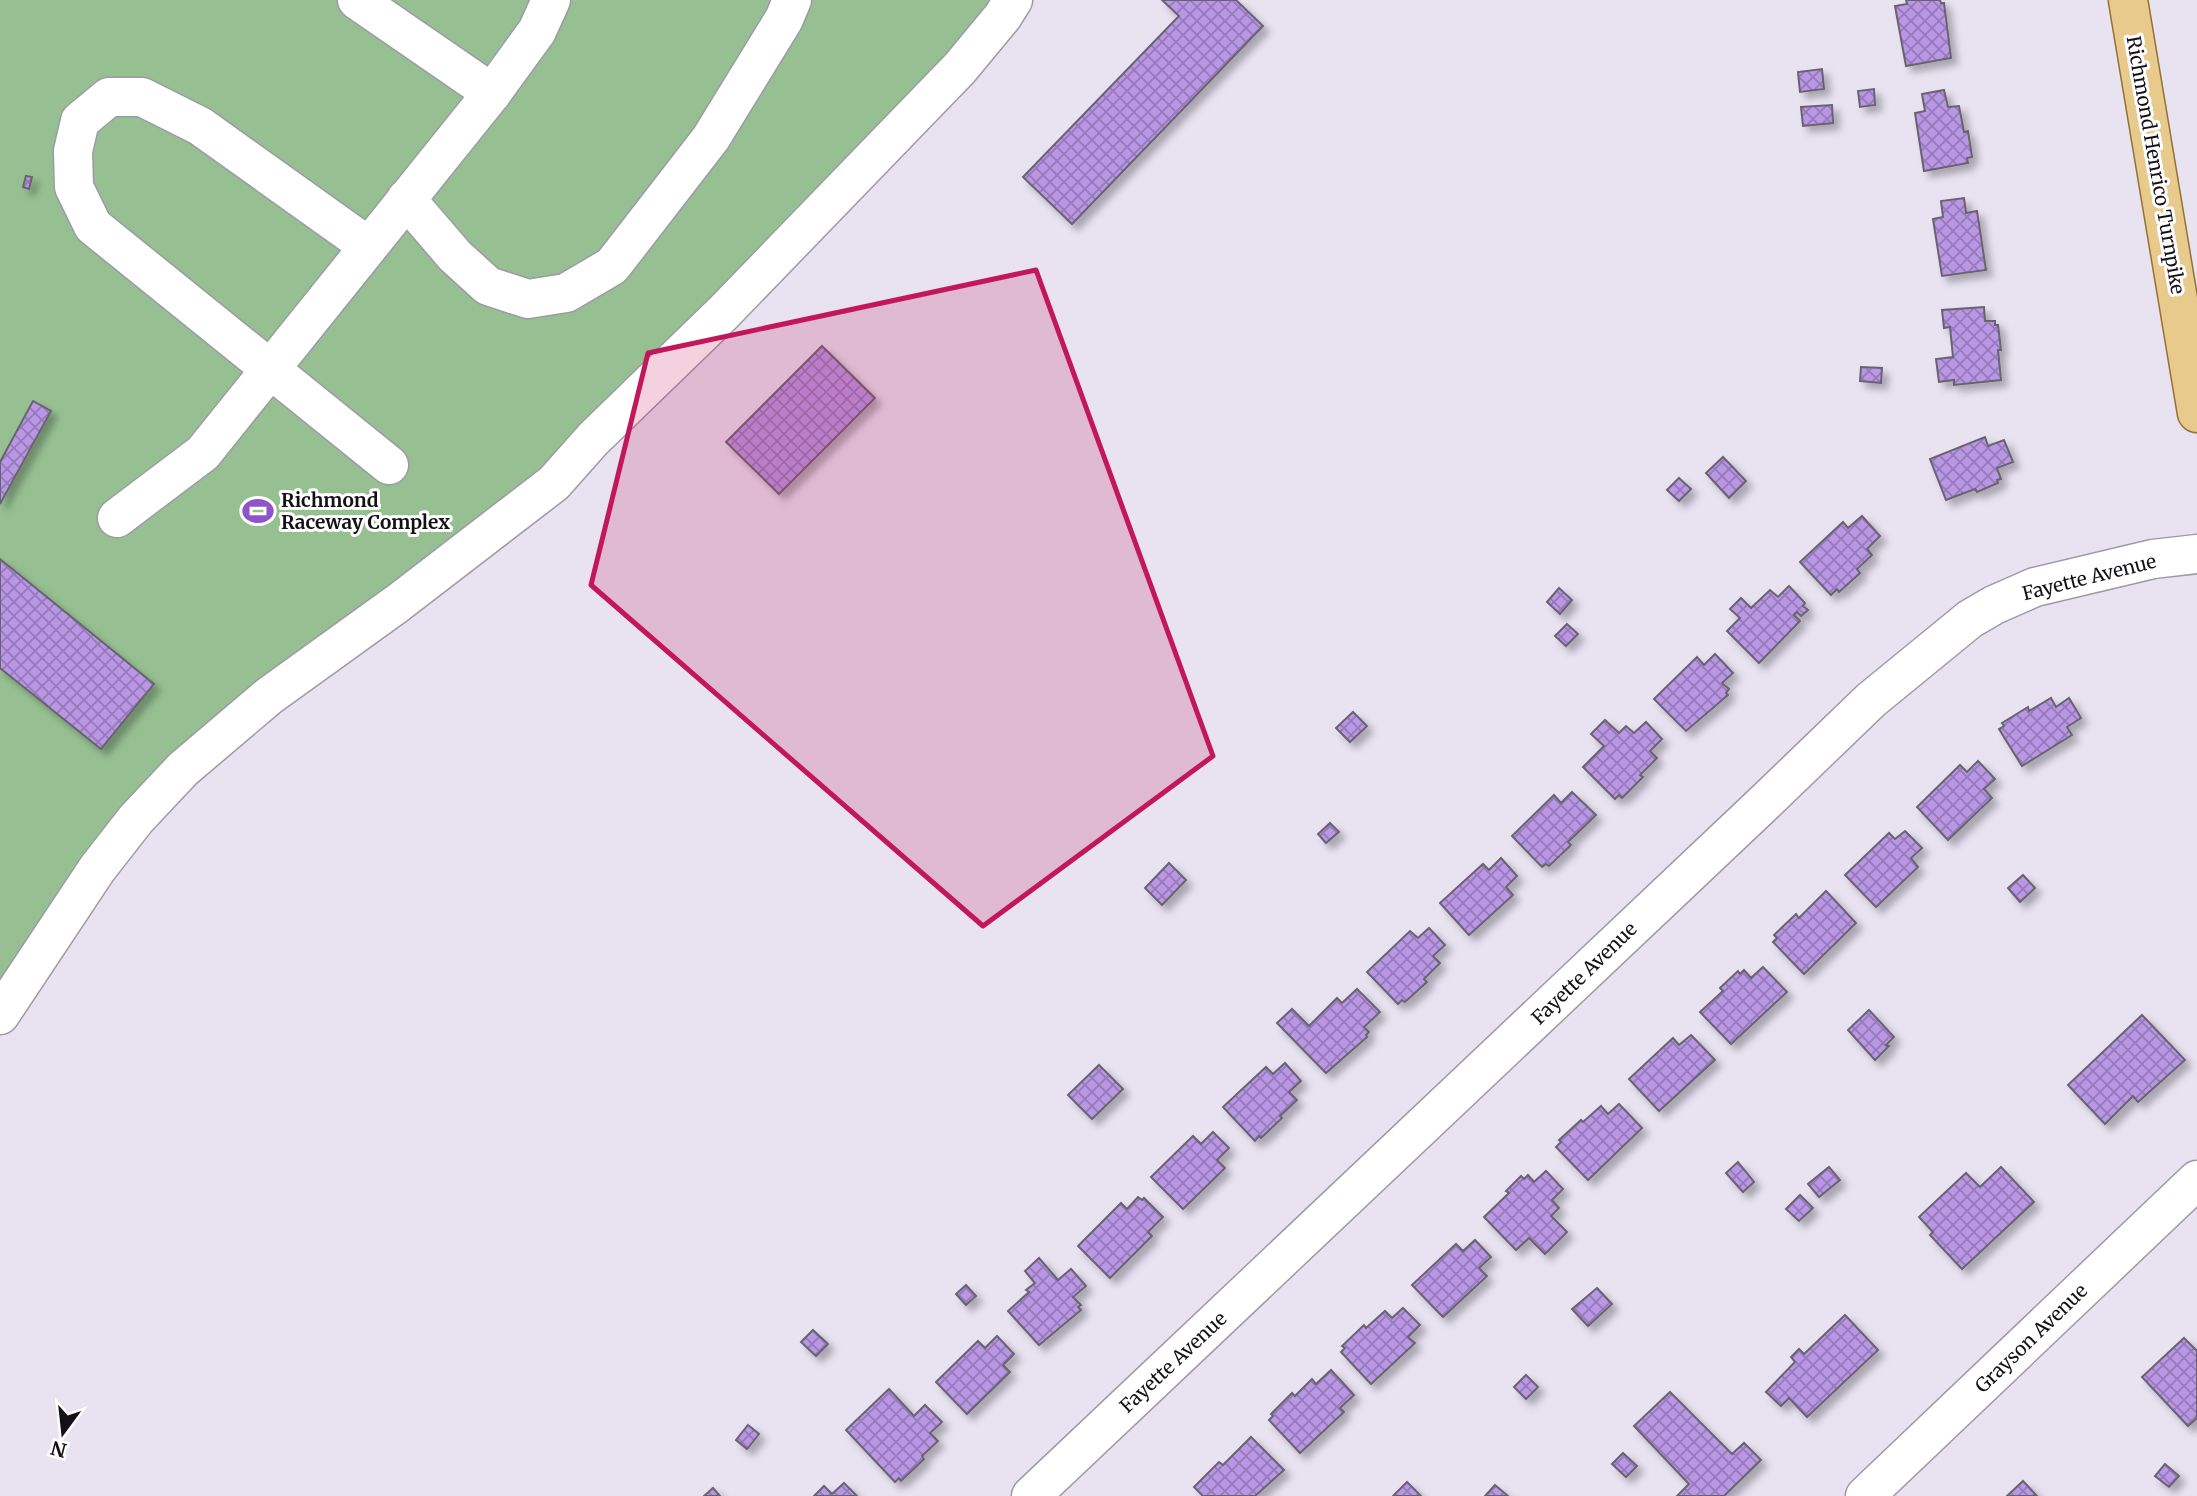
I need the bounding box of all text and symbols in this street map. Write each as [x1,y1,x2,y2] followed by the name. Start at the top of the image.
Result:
[2121,34,2191,296] street label: Richmond Henrico Turnpike
[281,488,450,534] place label: Richmond Raceway Complex
[241,494,275,528] sports icon: Richmond Raceway Complex
[2020,549,2159,605] street label: Fayette Avenue
[1526,917,1642,1029] street label: Fayette Avenue
[1970,1278,2092,1398] street label: Grayson Avenue
[1115,1306,1231,1418] street label: Fayette Avenue
[28,1398,98,1468] north arrow
[48,1436,69,1463] text: N

